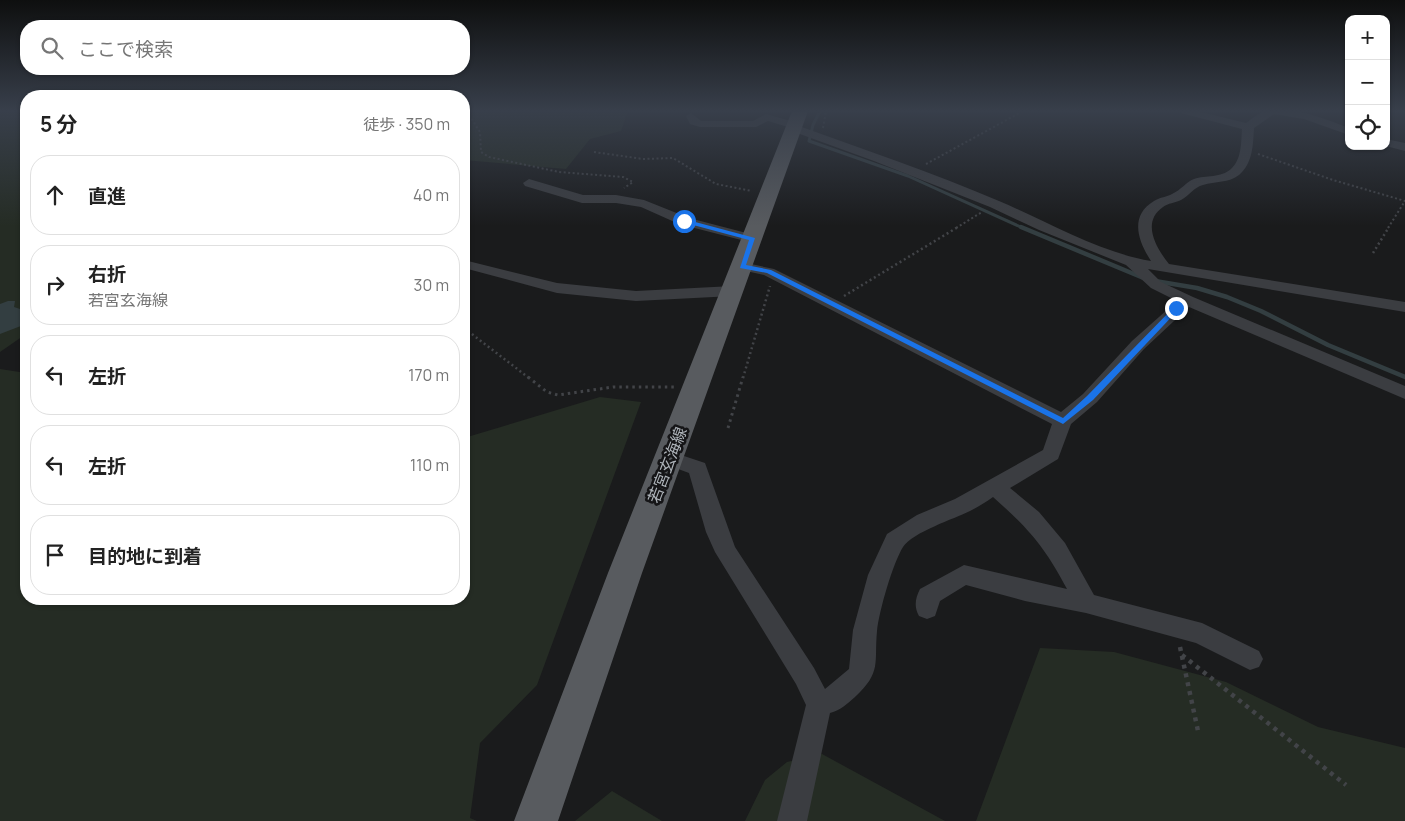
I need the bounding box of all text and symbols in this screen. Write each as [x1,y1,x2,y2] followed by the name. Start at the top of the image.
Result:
[1345,15,1390,150] map controls
[1345,15,1390,60] button: +
[20,20,470,75] search box
[38,34,66,62] icon: search
[78,36,173,62] text: ここで検索
[1345,60,1390,105] button: −
[1345,105,1390,150] button: locate
[40,110,78,138] text: 5 分
[363,113,450,135] text: 徒歩 · 350 m
[41,181,69,209] icon: ahead
[88,183,126,209] text: 直進
[413,184,449,206] text: 40 m
[673,210,696,233] route start
[88,261,126,287] text: 右折
[41,271,69,299] icon: right
[414,274,449,296] text: 30 m
[88,289,168,311] text: 若宮玄海線
[1165,297,1188,320] route end
[41,361,69,389] icon: left
[88,363,126,389] text: 左折
[408,364,449,386] text: 170 m
[642,424,692,506] street label: 若宮玄海線
[41,451,69,479] icon: left
[88,453,126,479] text: 左折
[410,454,449,476] text: 110 m
[41,541,69,569] icon: arrive
[88,543,202,569] text: 目的地に到着

